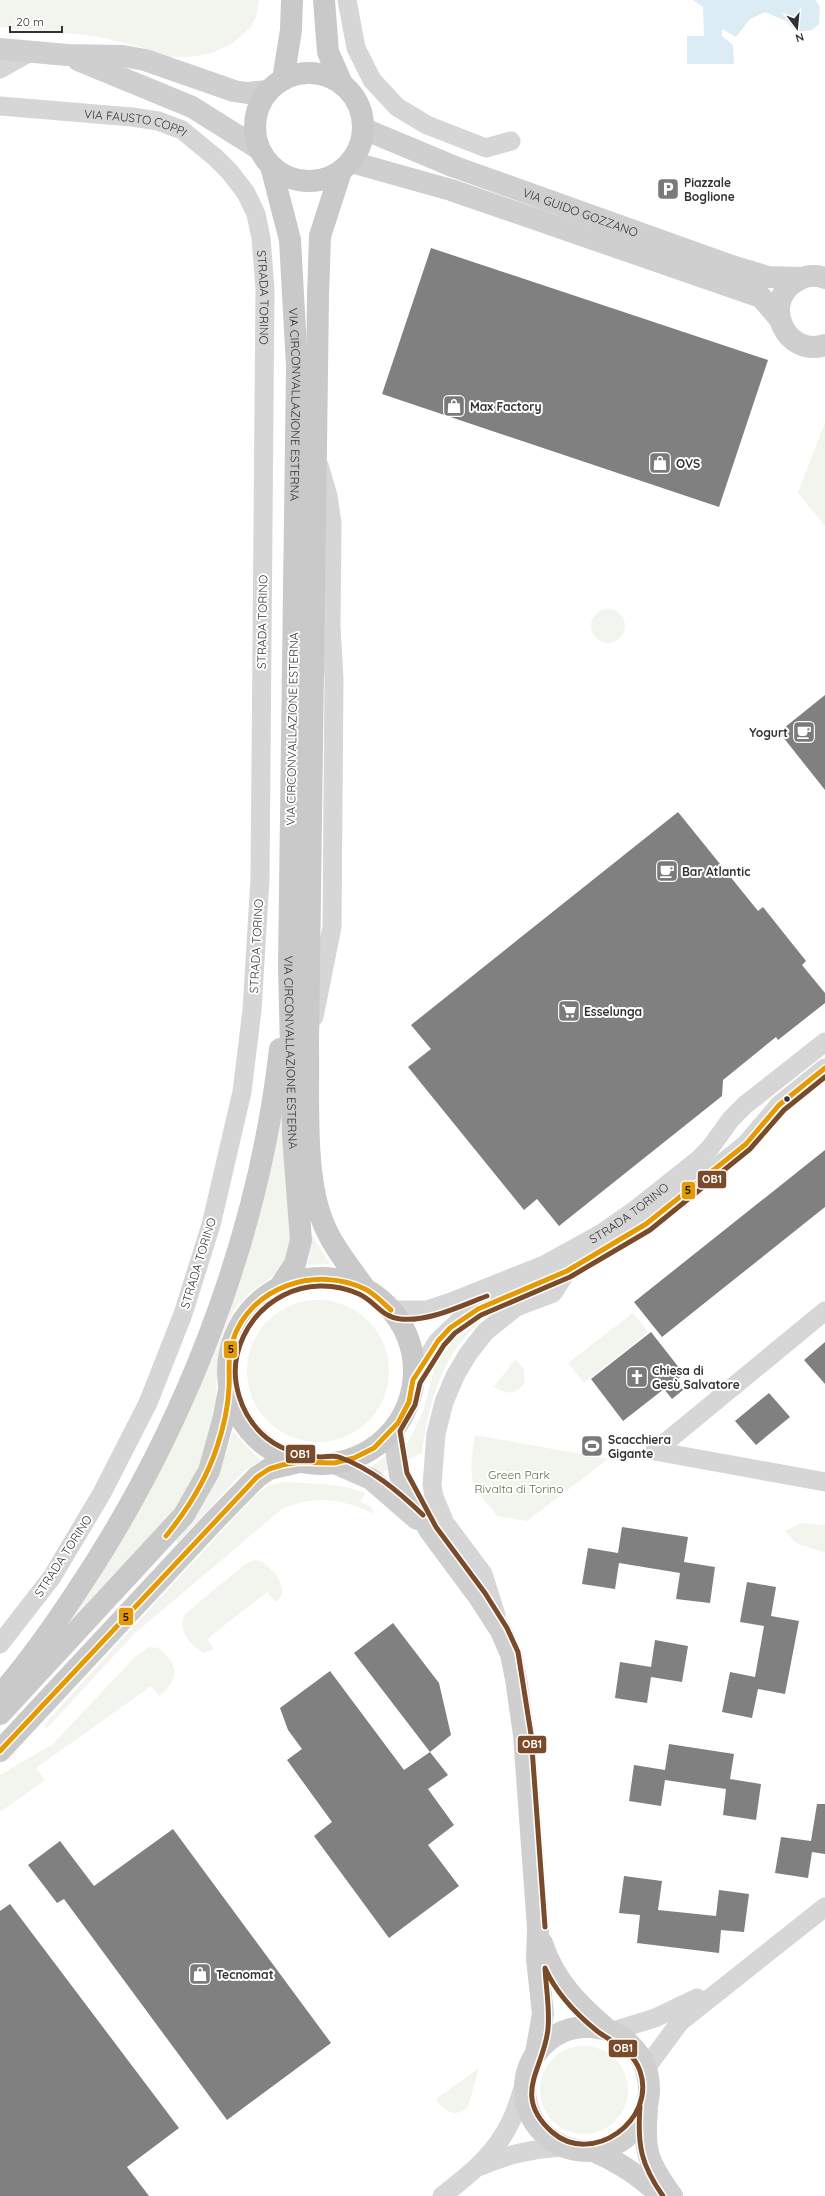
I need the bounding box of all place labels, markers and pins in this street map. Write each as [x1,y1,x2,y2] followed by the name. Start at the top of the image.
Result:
[684,175,735,204] place label: Piazzale Boglione
[655,176,681,202] parking icon: Piazzale Boglione
[441,393,467,419] shop icon: Max Factory
[470,399,541,414] place label: Max Factory
[647,450,673,476] shop icon: OVS
[676,456,700,471] place label: OVS
[791,719,817,745] cafe icon: Yogurt
[749,725,788,740] place label: Yogurt
[654,858,680,884] cafe icon: Bar Atlantic
[682,864,750,879] place label: Bar Atlantic
[556,998,582,1024] supermarket icon: Esselunga
[584,1004,642,1019] place label: Esselunga
[782,1094,792,1104] unlabelled marker
[652,1363,740,1392] place label: Chiesa di Gesù Salvatore
[624,1364,650,1390] church icon: Chiesa di Gesù Salvatore
[608,1432,671,1461] place label: Scacchiera Gigante
[579,1433,605,1459] sports icon: Scacchiera Gigante
[187,1961,213,1987] shop icon: Tecnomat
[216,1967,274,1982] place label: Tecnomat

